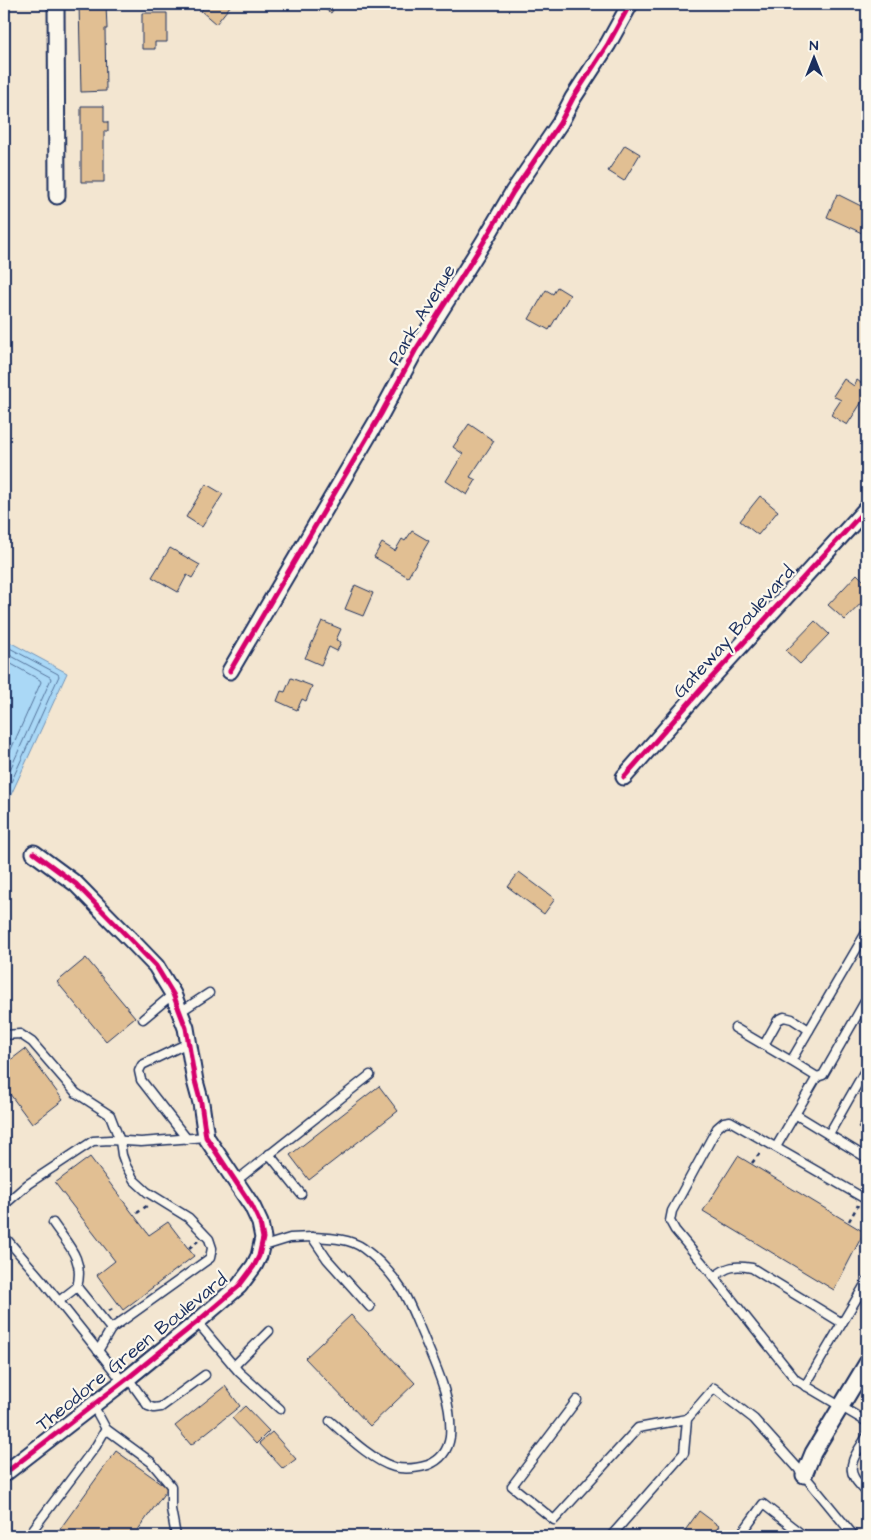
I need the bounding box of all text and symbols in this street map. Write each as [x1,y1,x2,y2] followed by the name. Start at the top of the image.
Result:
[788,32,838,82] north arrow
[810,36,819,56] text: N
[381,259,463,371] street label: Park Avenue
[667,559,802,705] street label: Gateway Boulevard
[31,1266,234,1438] street label: Theodore Green Boulevard

